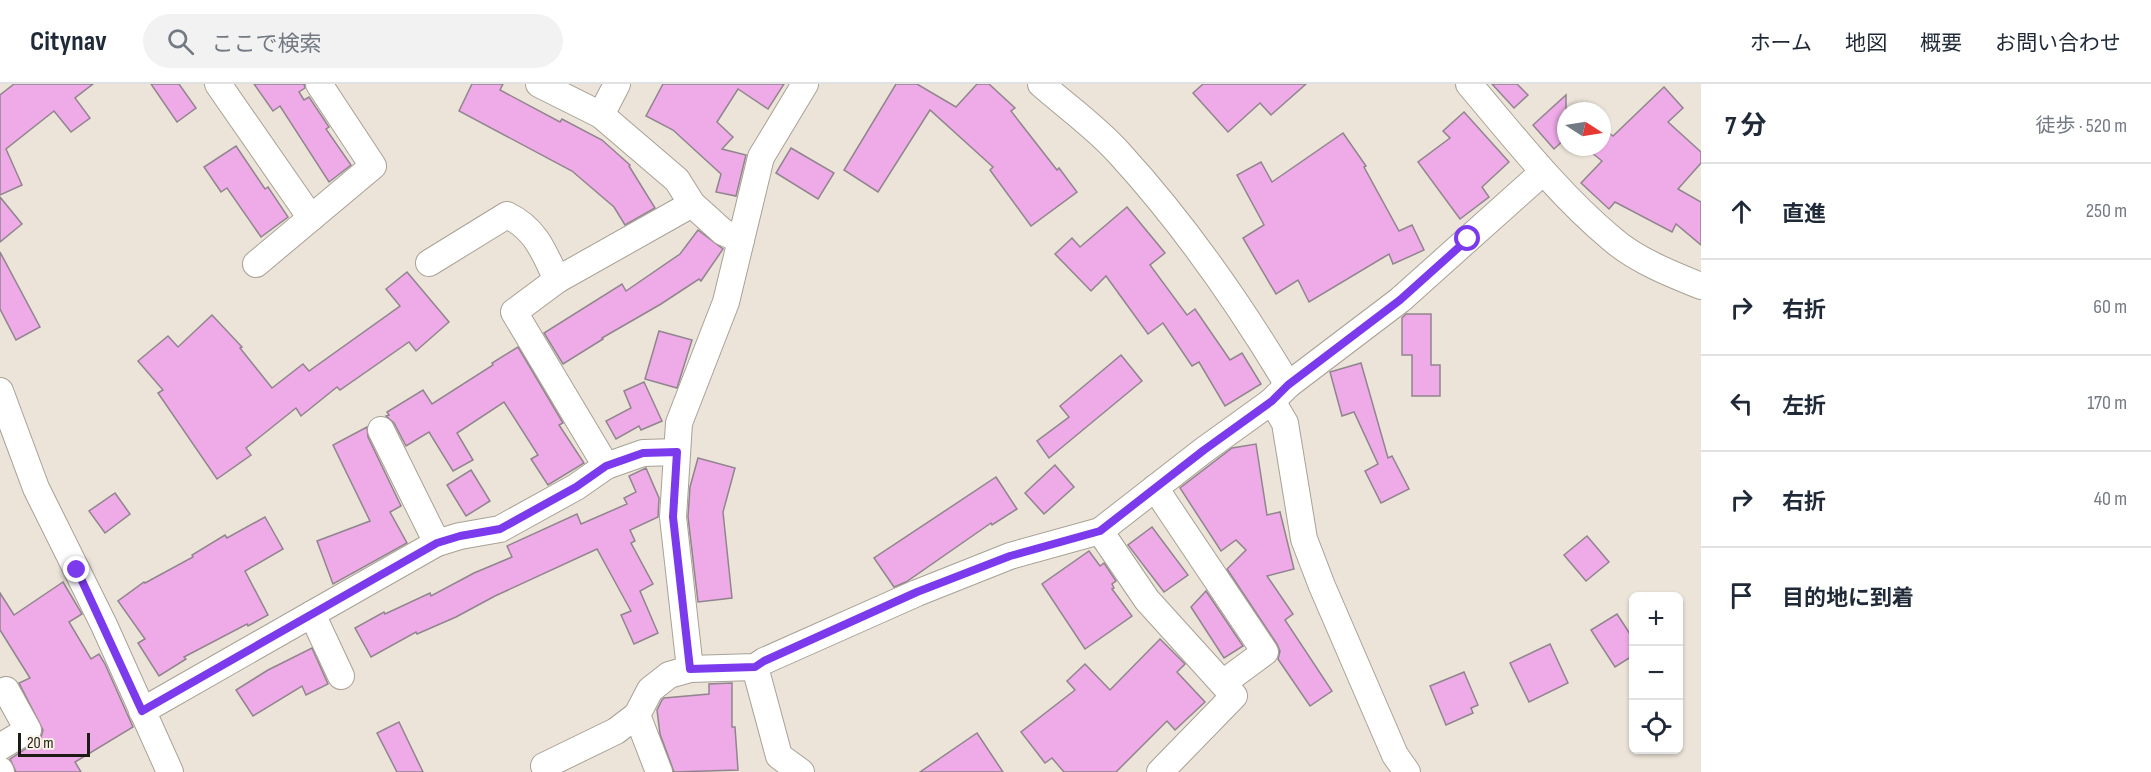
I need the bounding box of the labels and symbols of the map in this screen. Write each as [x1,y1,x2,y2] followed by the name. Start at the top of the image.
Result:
[1557,102,1611,156] north arrow
[1454,225,1480,251] route start
[63,556,89,582] route end
[18,730,90,758] scale bar

